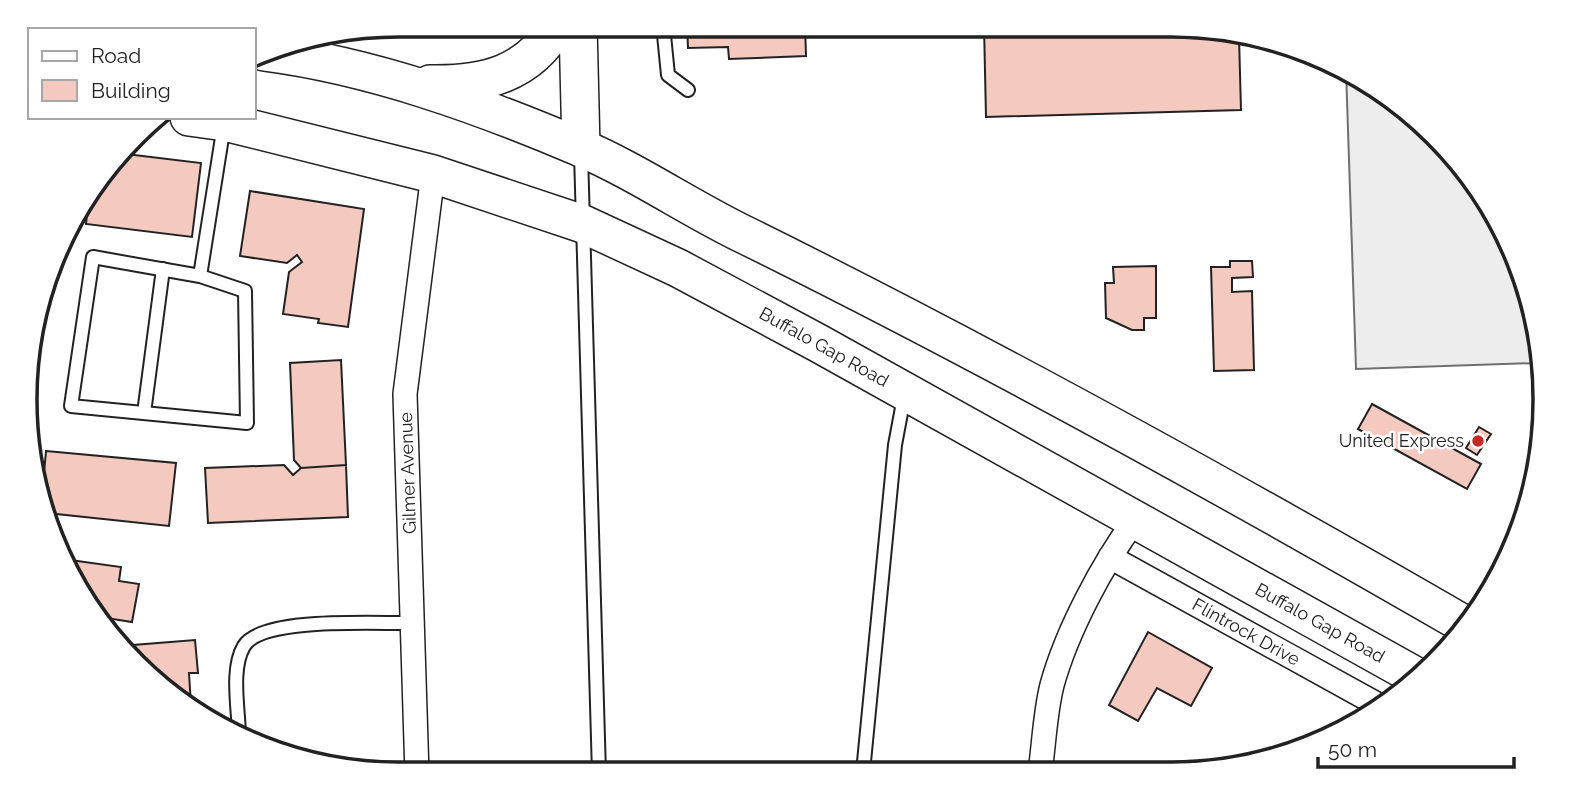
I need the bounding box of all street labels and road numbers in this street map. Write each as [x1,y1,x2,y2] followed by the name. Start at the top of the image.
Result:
[756,302,893,391] street label: Buffalo Gap Road
[395,411,420,534] street label: Gilmer Avenue
[1252,578,1389,667] street label: Buffalo Gap Road
[1189,593,1304,670] street label: Flintrock Drive

